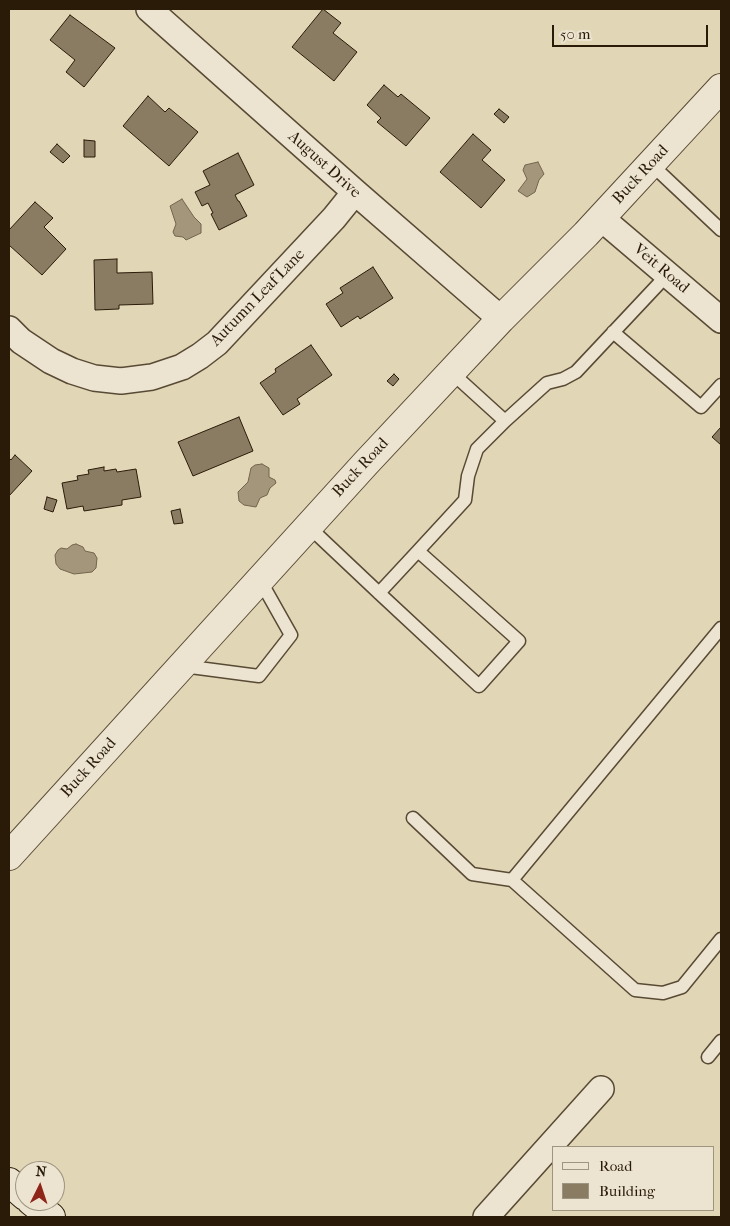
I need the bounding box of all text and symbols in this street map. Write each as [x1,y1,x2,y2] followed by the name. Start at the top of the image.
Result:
[555,15,711,47] scale bar
[560,25,590,43] text: 50 m
[284,127,364,203] street label: August Drive
[609,142,673,208] street label: Buck Road
[629,240,693,298] street label: Veit Road
[207,245,309,351] street label: Autumn Leaf Lane
[329,435,393,501] street label: Buck Road
[57,734,121,802] street label: Buck Road
[552,1146,715,1211] legend
[599,1157,632,1175] text: Road
[15,1161,65,1211] north arrow
[35,1163,47,1180] text: N
[599,1182,655,1200] text: Building

